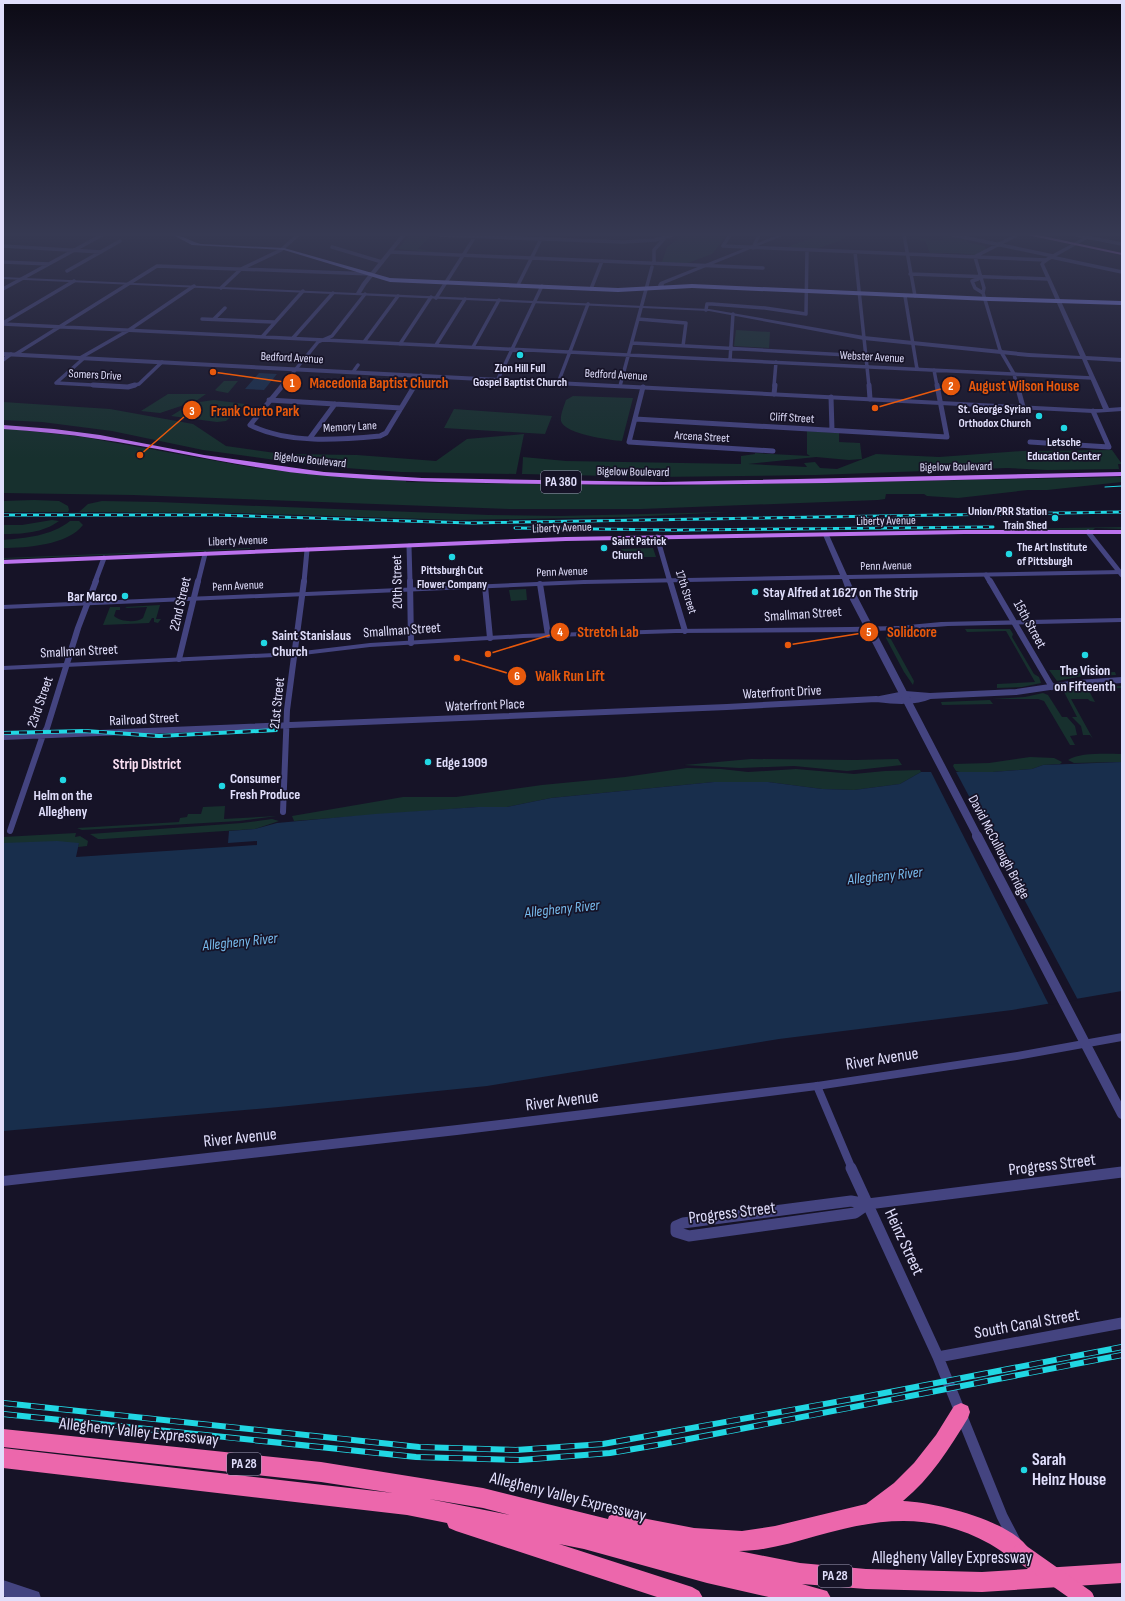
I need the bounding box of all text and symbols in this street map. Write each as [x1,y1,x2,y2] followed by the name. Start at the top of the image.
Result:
[839,348,905,366] street label: Webster Avenue
[260,349,324,367] street label: Bedford Avenue
[515,350,525,360] marker: Zion Hill Full Gospel Baptist Church
[473,361,567,390] place label: Zion Hill Full Gospel Baptist Church
[68,366,122,384] street label: Somers Drive
[584,366,648,384] street label: Bedford Avenue
[282,370,457,397] callout: Macedonia Baptist Church
[941,373,1088,400] callout: August Wilson House
[310,374,448,393] text: Macedonia Baptist Church
[290,376,295,391] text: 1
[968,377,1079,396] text: August Wilson House
[948,379,954,394] text: 2
[182,397,307,424] callout: Frank Curto Park
[211,402,300,421] text: Frank Curto Park
[958,402,1031,431] place label: St. George Syrian Orthodox Church
[189,404,195,419] text: 3
[769,409,815,427] street label: Cliff Street
[1034,411,1044,421] marker: St. George Syrian Orthodox Church
[323,418,377,436] street label: Memory Lane
[1059,423,1069,433] marker: Letsche Education Center
[673,428,730,446] street label: Arcena Street
[1027,435,1101,464] place label: Letsche Education Center
[273,449,347,471] street label: Bigelow Boulevard
[920,459,992,475] street label: Bigelow Boulevard
[597,464,669,480] street label: Bigelow Boulevard
[541,471,581,493] road number: PA 380
[968,504,1047,533] place label: Union/PRR Station Train Shed
[856,513,916,529] street label: Liberty Avenue
[1050,513,1060,523] marker: Union/PRR Station Train Shed
[532,519,592,537] street label: Liberty Avenue
[208,532,268,550] street label: Liberty Avenue
[612,534,666,563] place label: Saint Patrick Church
[1017,540,1087,569] place label: The Art Institute of Pittsburgh
[599,543,609,553] marker: Saint Patrick Church
[1004,549,1014,559] marker: The Art Institute of Pittsburgh
[447,552,457,562] marker: Pittsburgh Cut Flower Company
[388,555,406,609] street label: 20th Street
[860,558,912,574] street label: Penn Avenue
[417,563,487,592] place label: Pittsburgh Cut Flower Company
[536,564,588,580] street label: Penn Avenue
[672,568,700,616] street label: 17th Street
[166,575,194,633] street label: 22nd Street
[212,577,264,595] street label: Penn Avenue
[763,584,918,601] place label: Stay Alfred at 1627 on The Strip
[750,587,760,597] marker: Stay Alfred at 1627 on The Strip
[67,588,117,605] place label: Bar Marco
[120,591,130,601] marker: Bar Marco
[1010,597,1050,651] street label: 15th Street
[764,603,842,625] street label: Smallman Street
[550,618,647,645] callout: Stretch Lab
[363,619,441,641] street label: Smallman Street
[859,619,945,646] callout: Solidcore
[577,623,639,642] text: Stretch Lab
[887,623,937,642] text: Solidcore
[557,625,563,640] text: 4
[866,625,872,640] text: 5
[272,627,351,660] place label: Saint Stanislaus Church
[259,638,269,648] marker: Saint Stanislaus Church
[40,640,118,662] street label: Smallman Street
[1080,650,1090,660] marker: The Vision on Fifteenth
[507,662,613,689] callout: Walk Run Lift
[1054,662,1116,695] place label: The Vision on Fifteenth
[535,667,605,686] text: Walk Run Lift
[514,669,520,684] text: 6
[23,674,57,730] street label: 23rd Street
[266,676,288,730] street label: 21st Street
[742,681,822,703] street label: Waterfront Drive
[445,695,525,715] street label: Waterfront Place
[109,709,179,729] street label: Railroad Street
[436,754,488,771] place label: Edge 1909
[113,755,181,774] district label: Strip District
[423,757,433,767] marker: Edge 1909
[230,770,300,803] place label: Consumer Fresh Produce
[58,775,68,785] marker: Helm on the Allegheny
[217,781,227,791] marker: Consumer Fresh Produce
[33,787,93,820] place label: Helm on the Allegheny
[964,792,1034,902] street label: David McCullough Bridge
[846,863,924,889] water label: Allegheny River
[523,896,601,922] water label: Allegheny River
[201,929,279,955] water label: Allegheny River
[844,1043,920,1075] street label: River Avenue
[524,1087,600,1115] street label: River Avenue
[202,1124,278,1152] street label: River Avenue
[1007,1150,1097,1180] street label: Progress Street
[687,1198,777,1228] street label: Progress Street
[880,1206,928,1278] street label: Heinz Street
[973,1305,1081,1343] street label: South Canal Street
[57,1414,220,1450] street label: Allegheny Valley Expressway
[1032,1450,1106,1490] place label: Sarah Heinz House
[227,1453,261,1475] road number: PA 28
[1019,1465,1029,1475] marker: Sarah Heinz House
[487,1468,649,1526] street label: Allegheny Valley Expressway
[871,1548,1033,1568] street label: Allegheny Valley Expressway
[818,1565,852,1587] road number: PA 28

